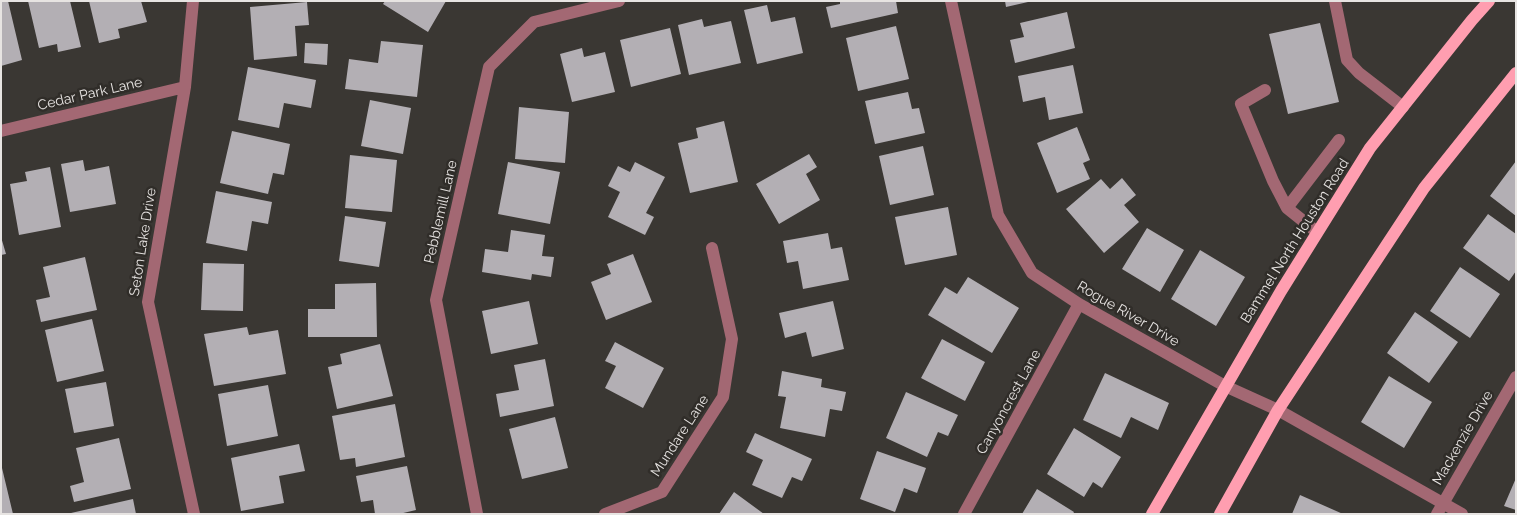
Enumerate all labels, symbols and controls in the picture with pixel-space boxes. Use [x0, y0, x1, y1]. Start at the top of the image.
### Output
street label: Cedar Park Lane [36, 74, 144, 114]
street label: Bammel North Houston Road [1237, 156, 1353, 326]
street label: Pebblemill Lane [421, 159, 461, 265]
street label: Seton Lake Drive [126, 187, 160, 297]
street label: Rogue River Drive [1074, 278, 1182, 350]
street label: Canyoncrest Lane [973, 347, 1045, 457]
street label: Mackenzie Drive [1429, 388, 1497, 488]
street label: Mundare Lane [647, 392, 713, 480]

